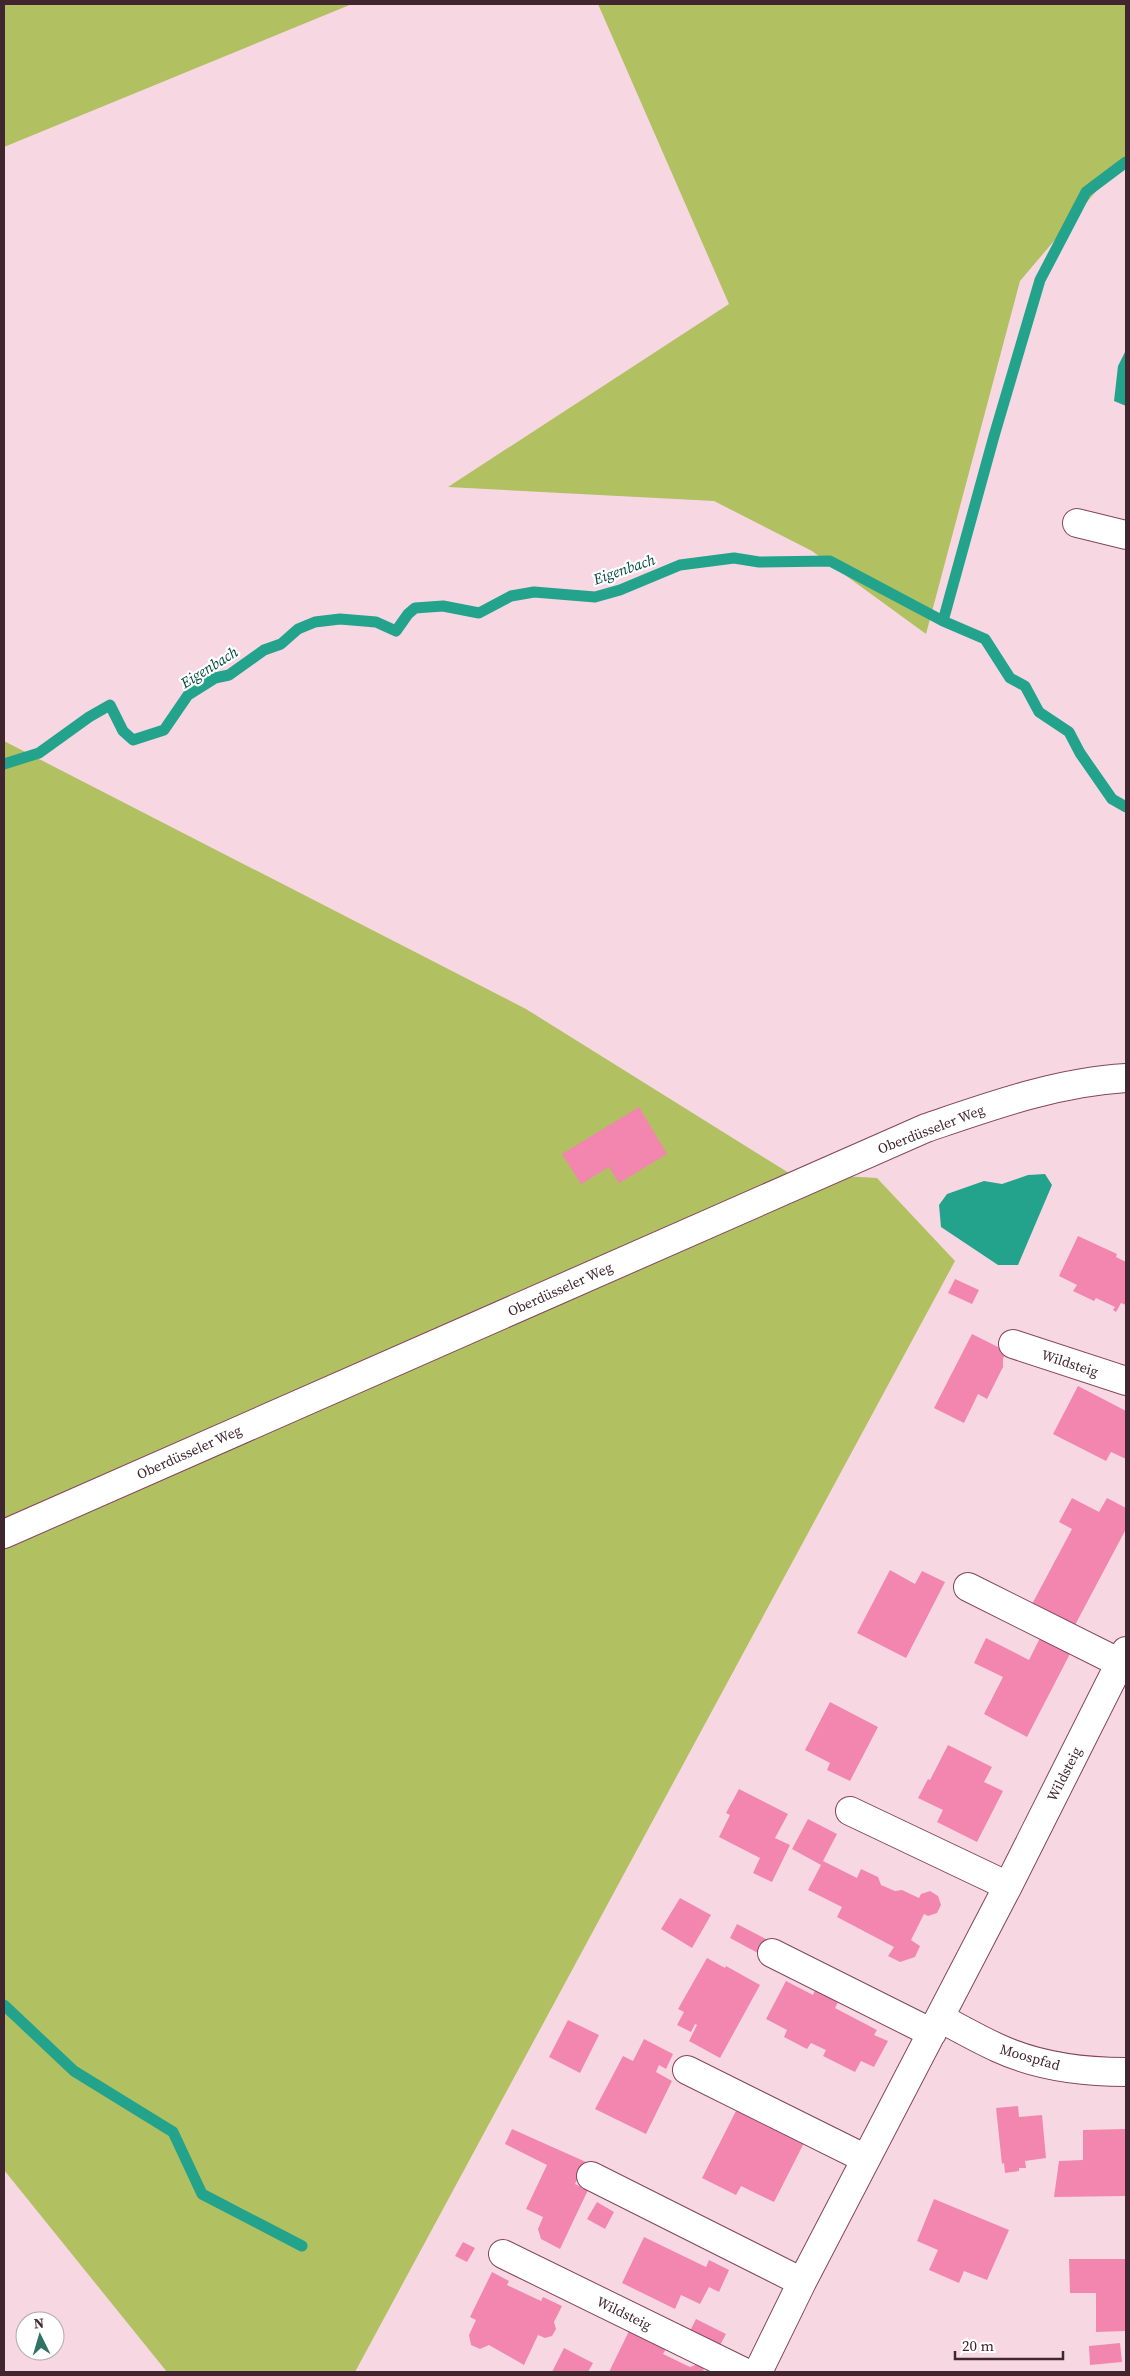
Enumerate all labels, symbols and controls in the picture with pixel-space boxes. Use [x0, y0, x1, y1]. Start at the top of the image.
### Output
water label: Eigenbach [589, 549, 658, 590]
water label: Eigenbach [175, 641, 242, 693]
street label: Oberdüsseler Weg [875, 1099, 987, 1159]
street label: Oberdüsseler Weg [504, 1257, 616, 1321]
street label: Wildsteig [1039, 1344, 1101, 1382]
street label: Oberdüsseler Weg [133, 1420, 245, 1484]
street label: Wildsteig [1042, 1743, 1086, 1805]
street label: Moospfad [998, 2039, 1063, 2075]
street label: Wildsteig [593, 2291, 655, 2335]
north arrow [15, 2311, 65, 2361]
text: N [33, 2313, 45, 2333]
scale bar [955, 2328, 1062, 2360]
text: 20 m [962, 2335, 994, 2356]

